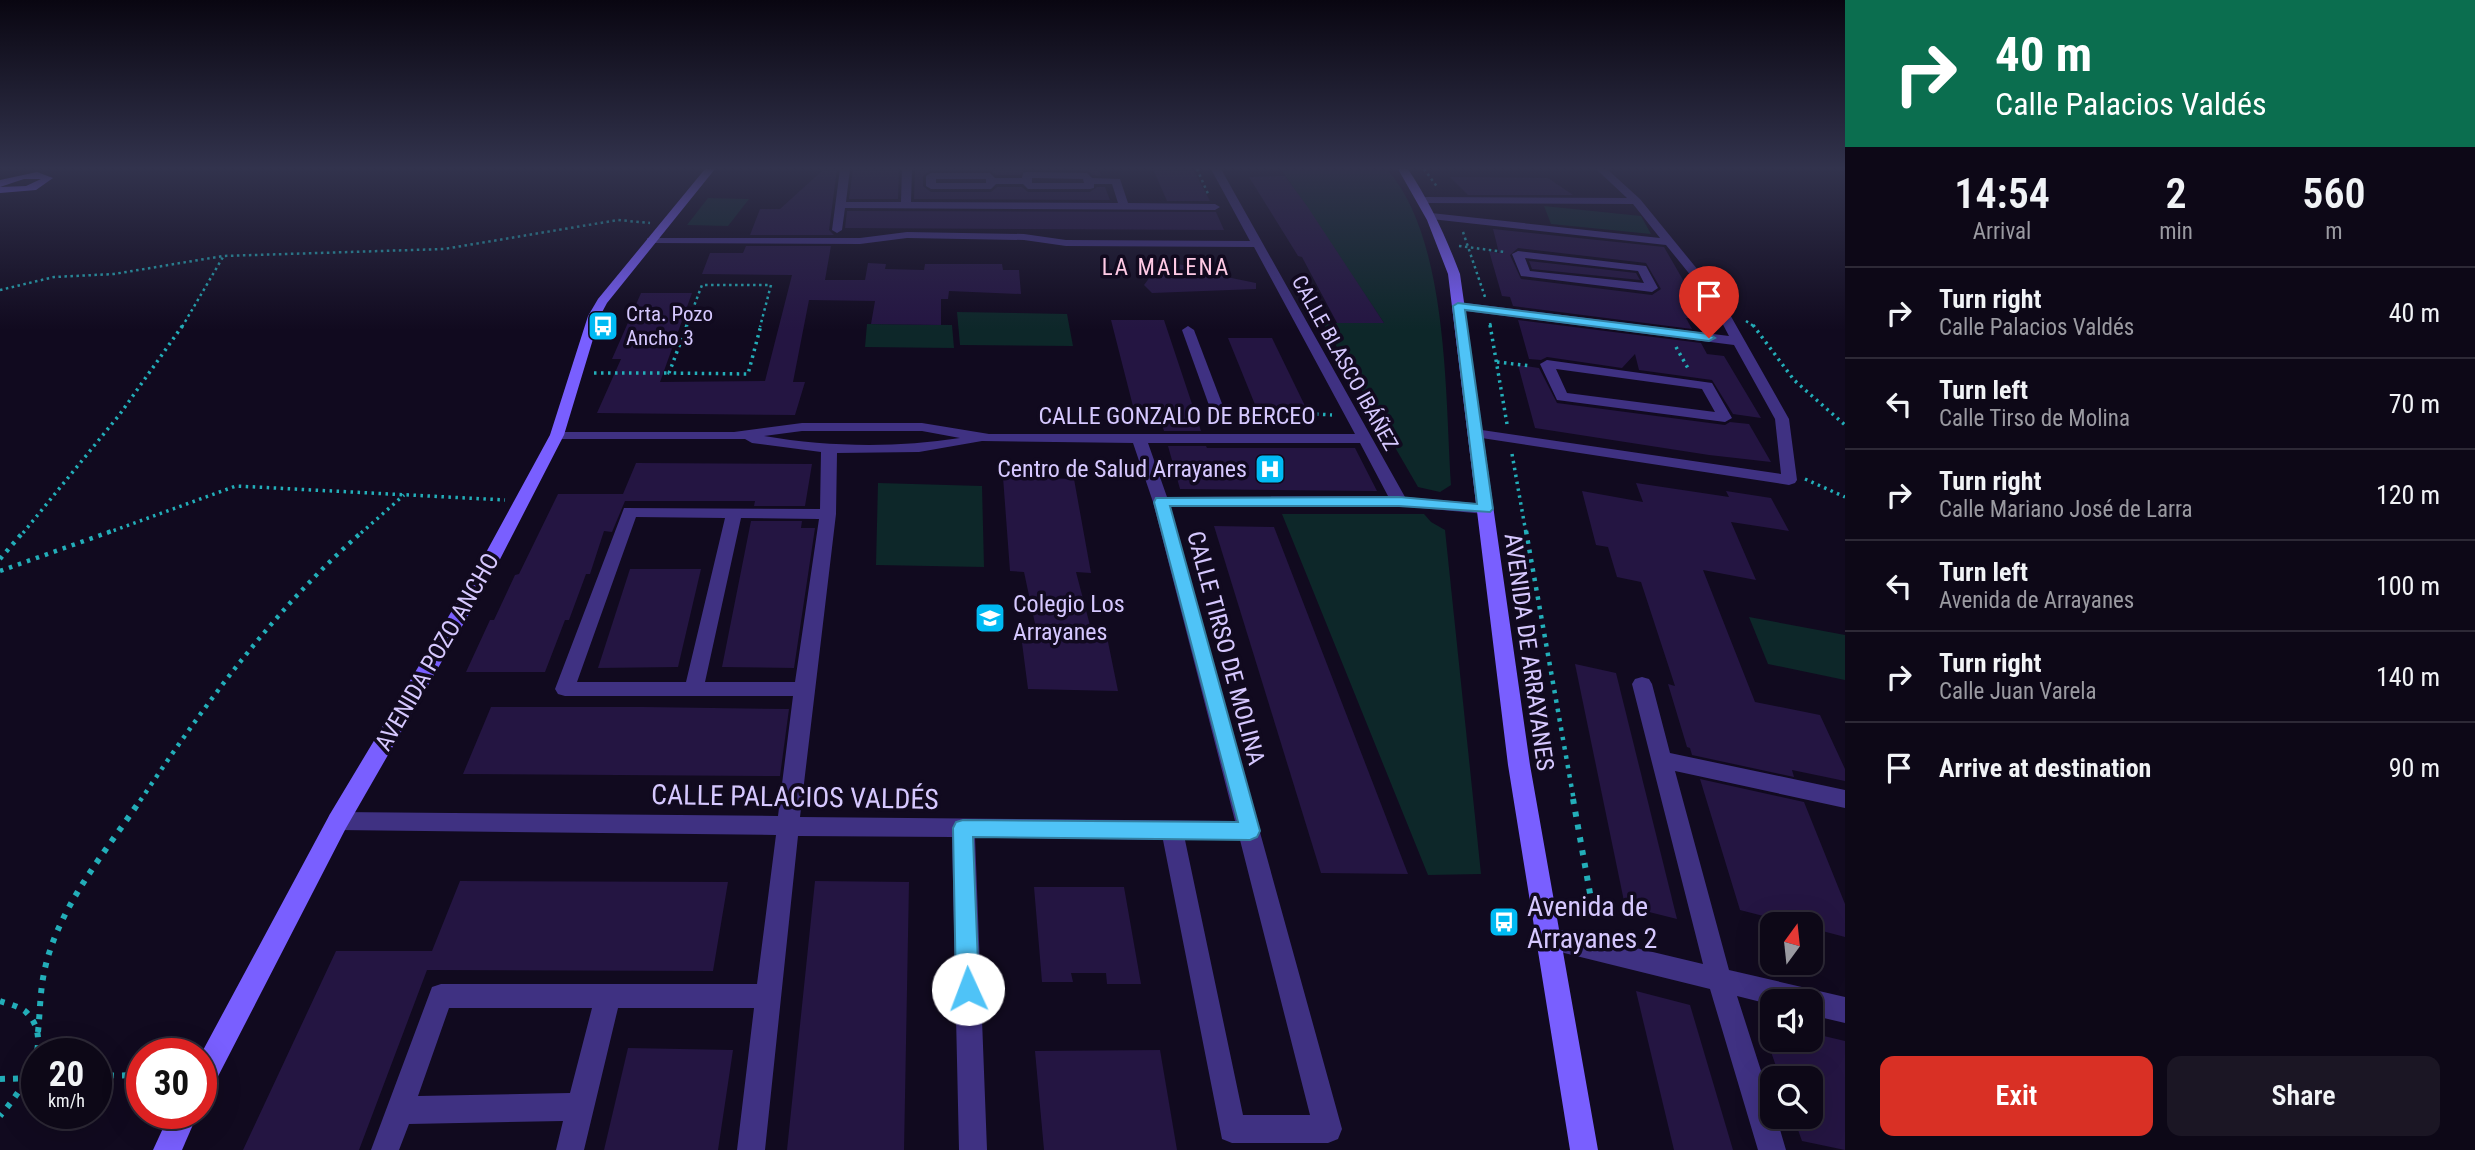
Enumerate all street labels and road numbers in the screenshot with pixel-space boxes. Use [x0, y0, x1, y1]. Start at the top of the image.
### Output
street label: CALLE BLASCO IBÁÑEZ [1287, 271, 1403, 455]
street label: CALLE GONZALO DE BERCEO [1038, 402, 1316, 430]
street label: CALLE TIRSO DE MOLINA [1181, 528, 1271, 768]
street label: AVENIDA DE ARRAYANES [1498, 531, 1560, 773]
street label: AVENIDA POZO ANCHO [369, 548, 505, 756]
street label: CALLE PALACIOS VALDÉS [651, 778, 939, 816]

